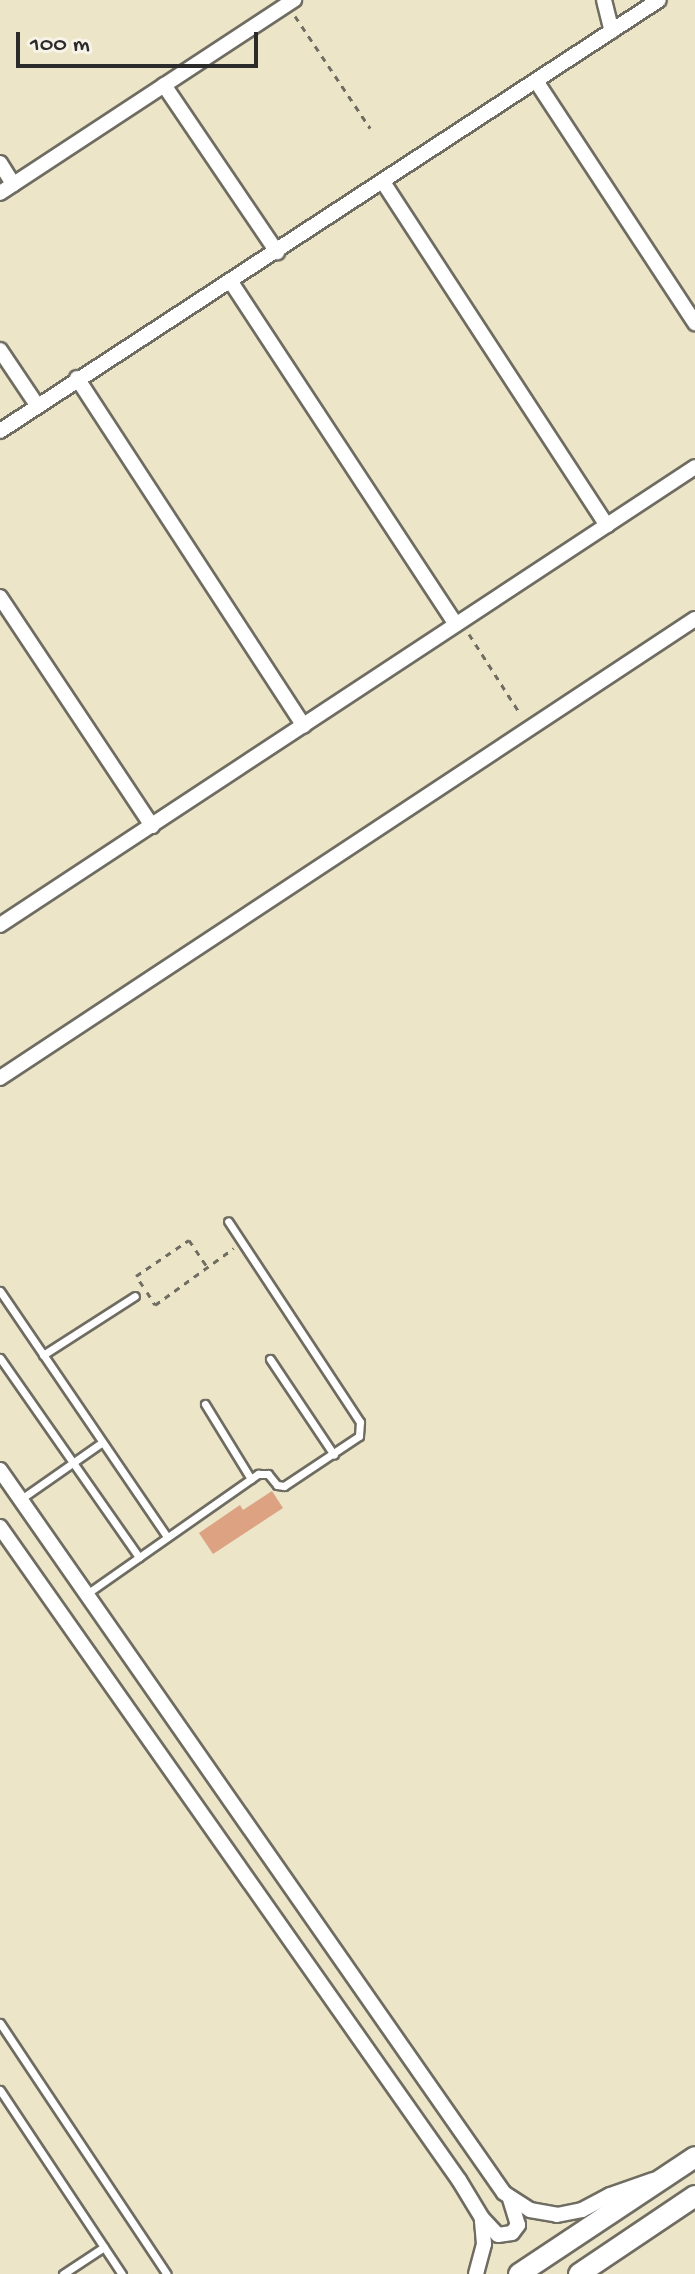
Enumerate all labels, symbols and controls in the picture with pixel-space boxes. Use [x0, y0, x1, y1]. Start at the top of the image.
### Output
scale bar [20, 16, 262, 66]
text: 100 m [30, 31, 90, 60]

